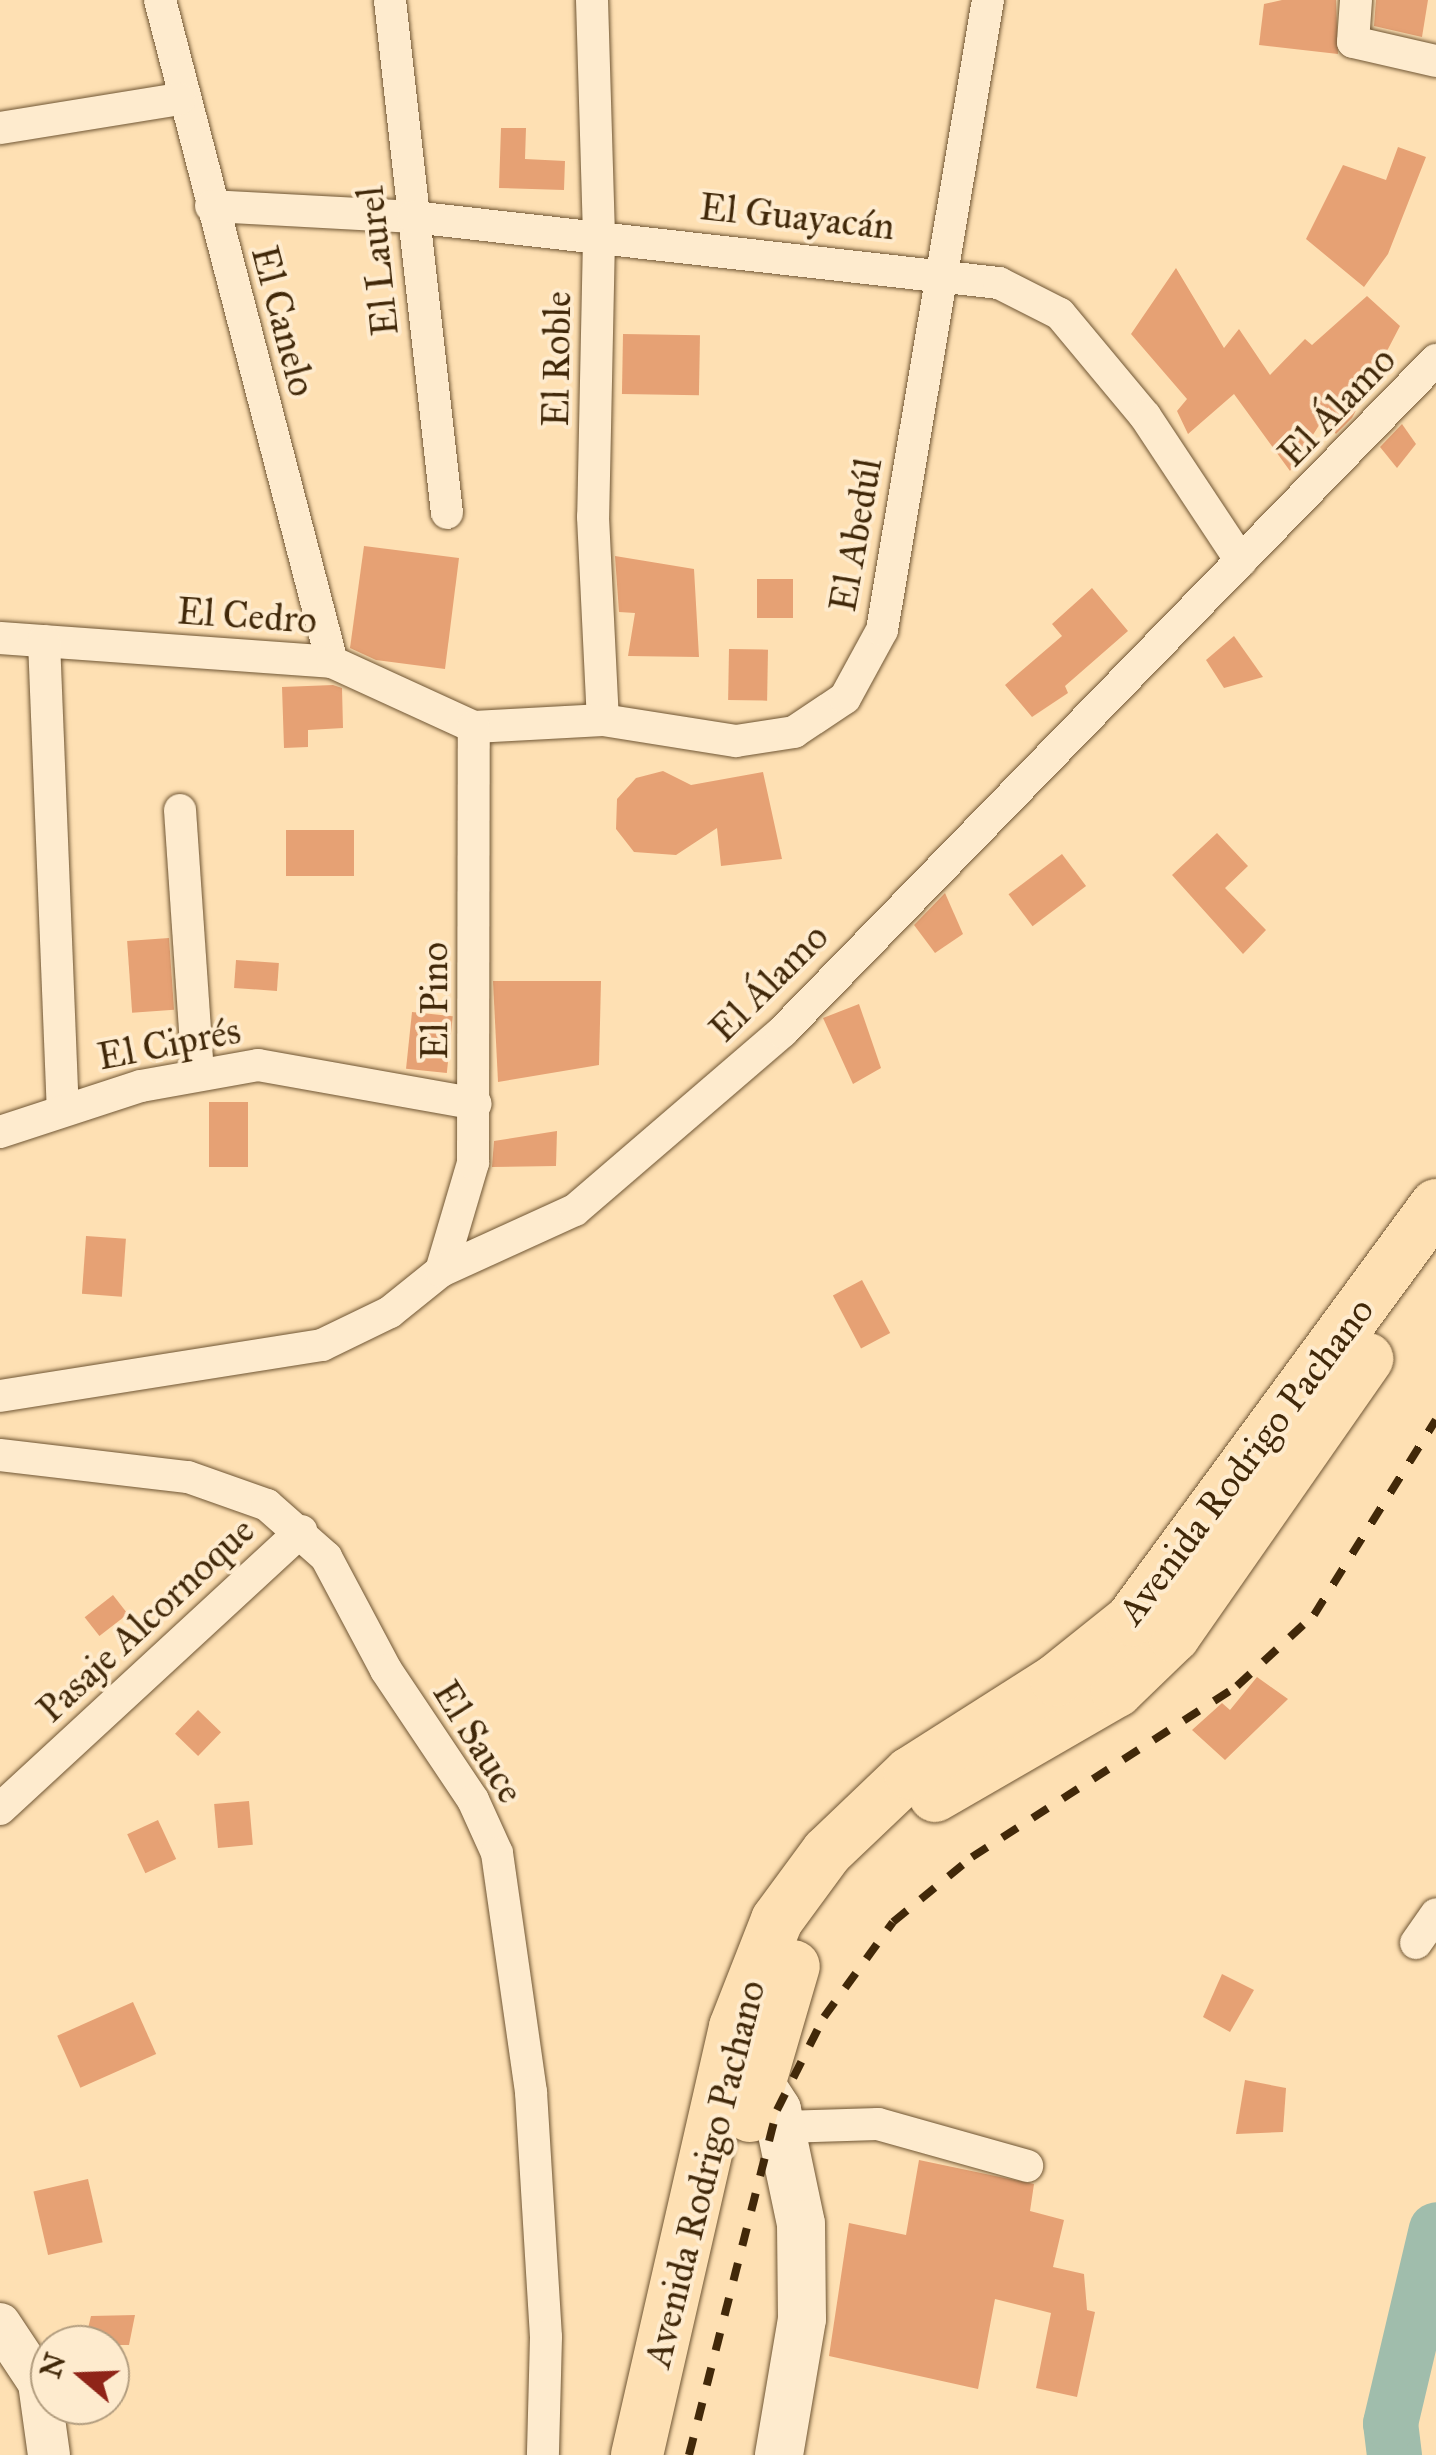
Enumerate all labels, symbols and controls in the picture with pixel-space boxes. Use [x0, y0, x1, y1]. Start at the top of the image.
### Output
street label: El Laurel [347, 184, 409, 338]
street label: El Guayacán [697, 184, 897, 250]
street label: El Canelo [241, 241, 325, 401]
street label: El Roble [533, 291, 581, 427]
street label: El Álamo [1269, 338, 1405, 476]
street label: El Abedúl [820, 455, 892, 615]
street label: El Cedro [176, 588, 318, 644]
street label: El Álamo [700, 914, 838, 1052]
street label: El Pino [412, 942, 458, 1060]
street label: El Ciprés [94, 1008, 244, 1080]
street label: Avenida Rodrigo Pachano [1108, 1289, 1384, 1633]
street label: Pasaje Alcornoque [28, 1508, 264, 1732]
street label: El Sauce [423, 1672, 533, 1812]
street label: Avenida Rodrigo Pachano [635, 1976, 775, 2372]
north arrow [30, 2325, 130, 2425]
text: N [33, 2349, 73, 2383]

